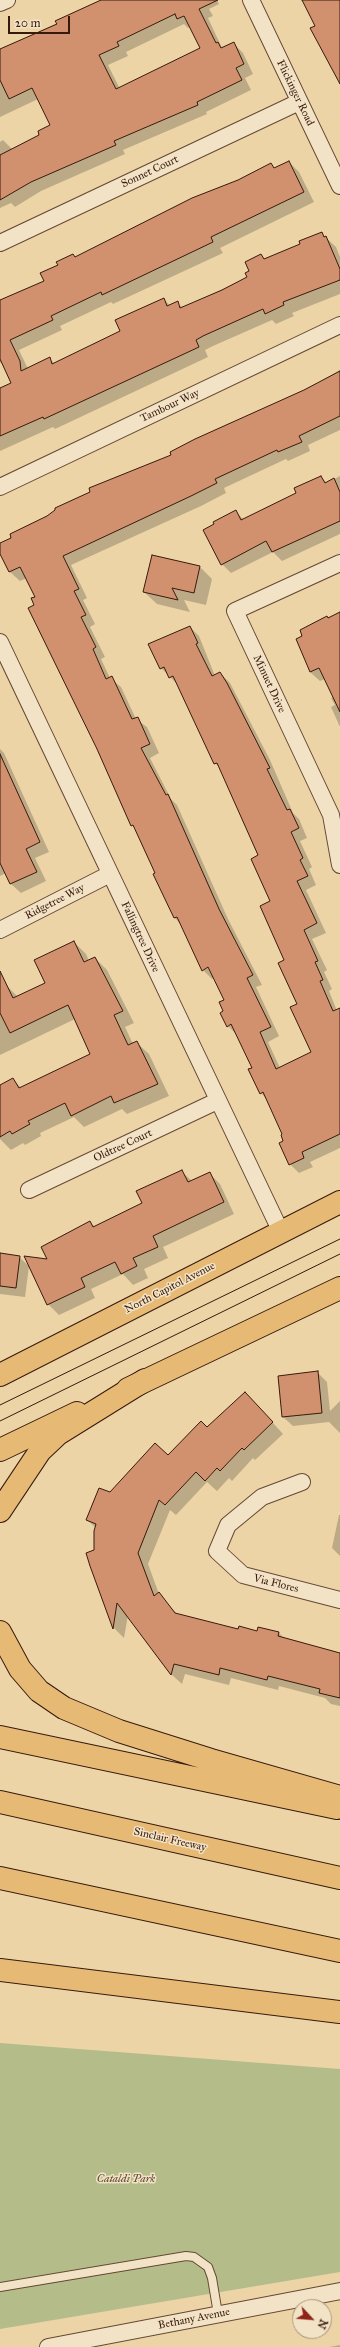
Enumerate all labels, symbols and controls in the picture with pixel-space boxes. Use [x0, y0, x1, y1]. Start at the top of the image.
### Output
scale bar [10, 8, 72, 34]
text: 20 m [15, 16, 41, 30]
street label: Flickinger Road [273, 58, 317, 128]
street label: Sonnet Court [119, 153, 181, 191]
street label: Tambour Way [138, 387, 202, 425]
street label: Minuet Drive [250, 653, 288, 715]
street label: Ridgetree Way [23, 881, 87, 923]
street label: Fallingtree Drive [118, 900, 162, 974]
street label: Oldtree Court [92, 1127, 154, 1165]
street label: North Capitol Avenue [123, 1259, 217, 1317]
street label: Via Flores [252, 1572, 300, 1596]
street label: Sinclair Freeway [132, 1825, 208, 1855]
park label: Cataldi Park [97, 2172, 155, 2186]
north arrow [292, 2299, 332, 2339]
street label: Bethany Avenue [157, 2306, 231, 2332]
text: N [314, 2317, 330, 2331]

